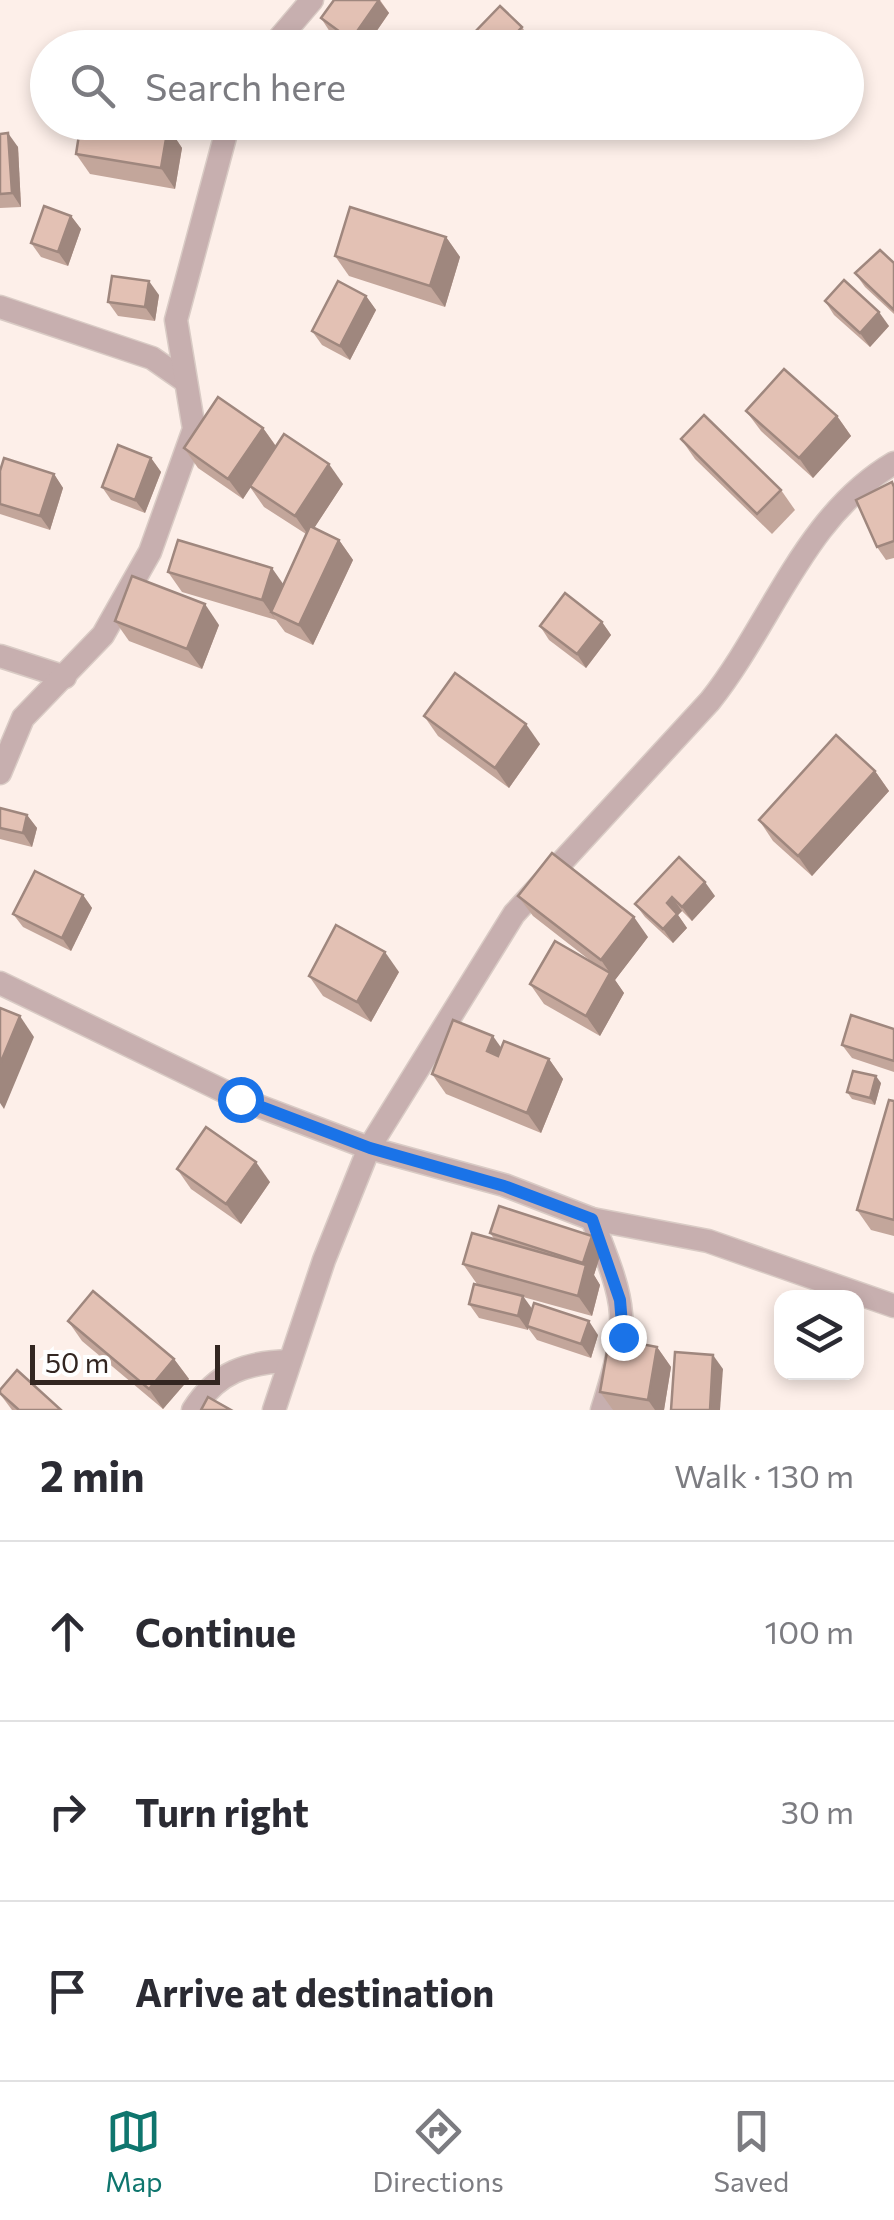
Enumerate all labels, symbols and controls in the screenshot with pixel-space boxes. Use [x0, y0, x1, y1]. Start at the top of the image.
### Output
search box [30, 30, 864, 140]
icon: search [65, 58, 120, 113]
text: Search here [145, 62, 346, 109]
route start [218, 1077, 264, 1123]
map controls [774, 1290, 864, 1380]
button: layers [774, 1290, 864, 1380]
route end [601, 1315, 647, 1361]
scale bar [30, 1340, 220, 1384]
text: 50 m [45, 1345, 109, 1379]
text: 2 min [40, 1449, 145, 1501]
text: Walk · 130 m [674, 1455, 854, 1495]
icon: ahead [40, 1604, 95, 1659]
text: Continue [135, 1608, 296, 1655]
text: 100 m [765, 1611, 854, 1651]
icon: right [40, 1784, 95, 1839]
text: Turn right [135, 1788, 309, 1835]
text: 30 m [781, 1791, 854, 1831]
icon: arrive [40, 1964, 95, 2019]
text: Arrive at destination [135, 1968, 494, 2015]
tab: Map [105, 2104, 163, 2198]
tab: Directions [372, 2104, 504, 2198]
tab: Saved [714, 2104, 789, 2198]

